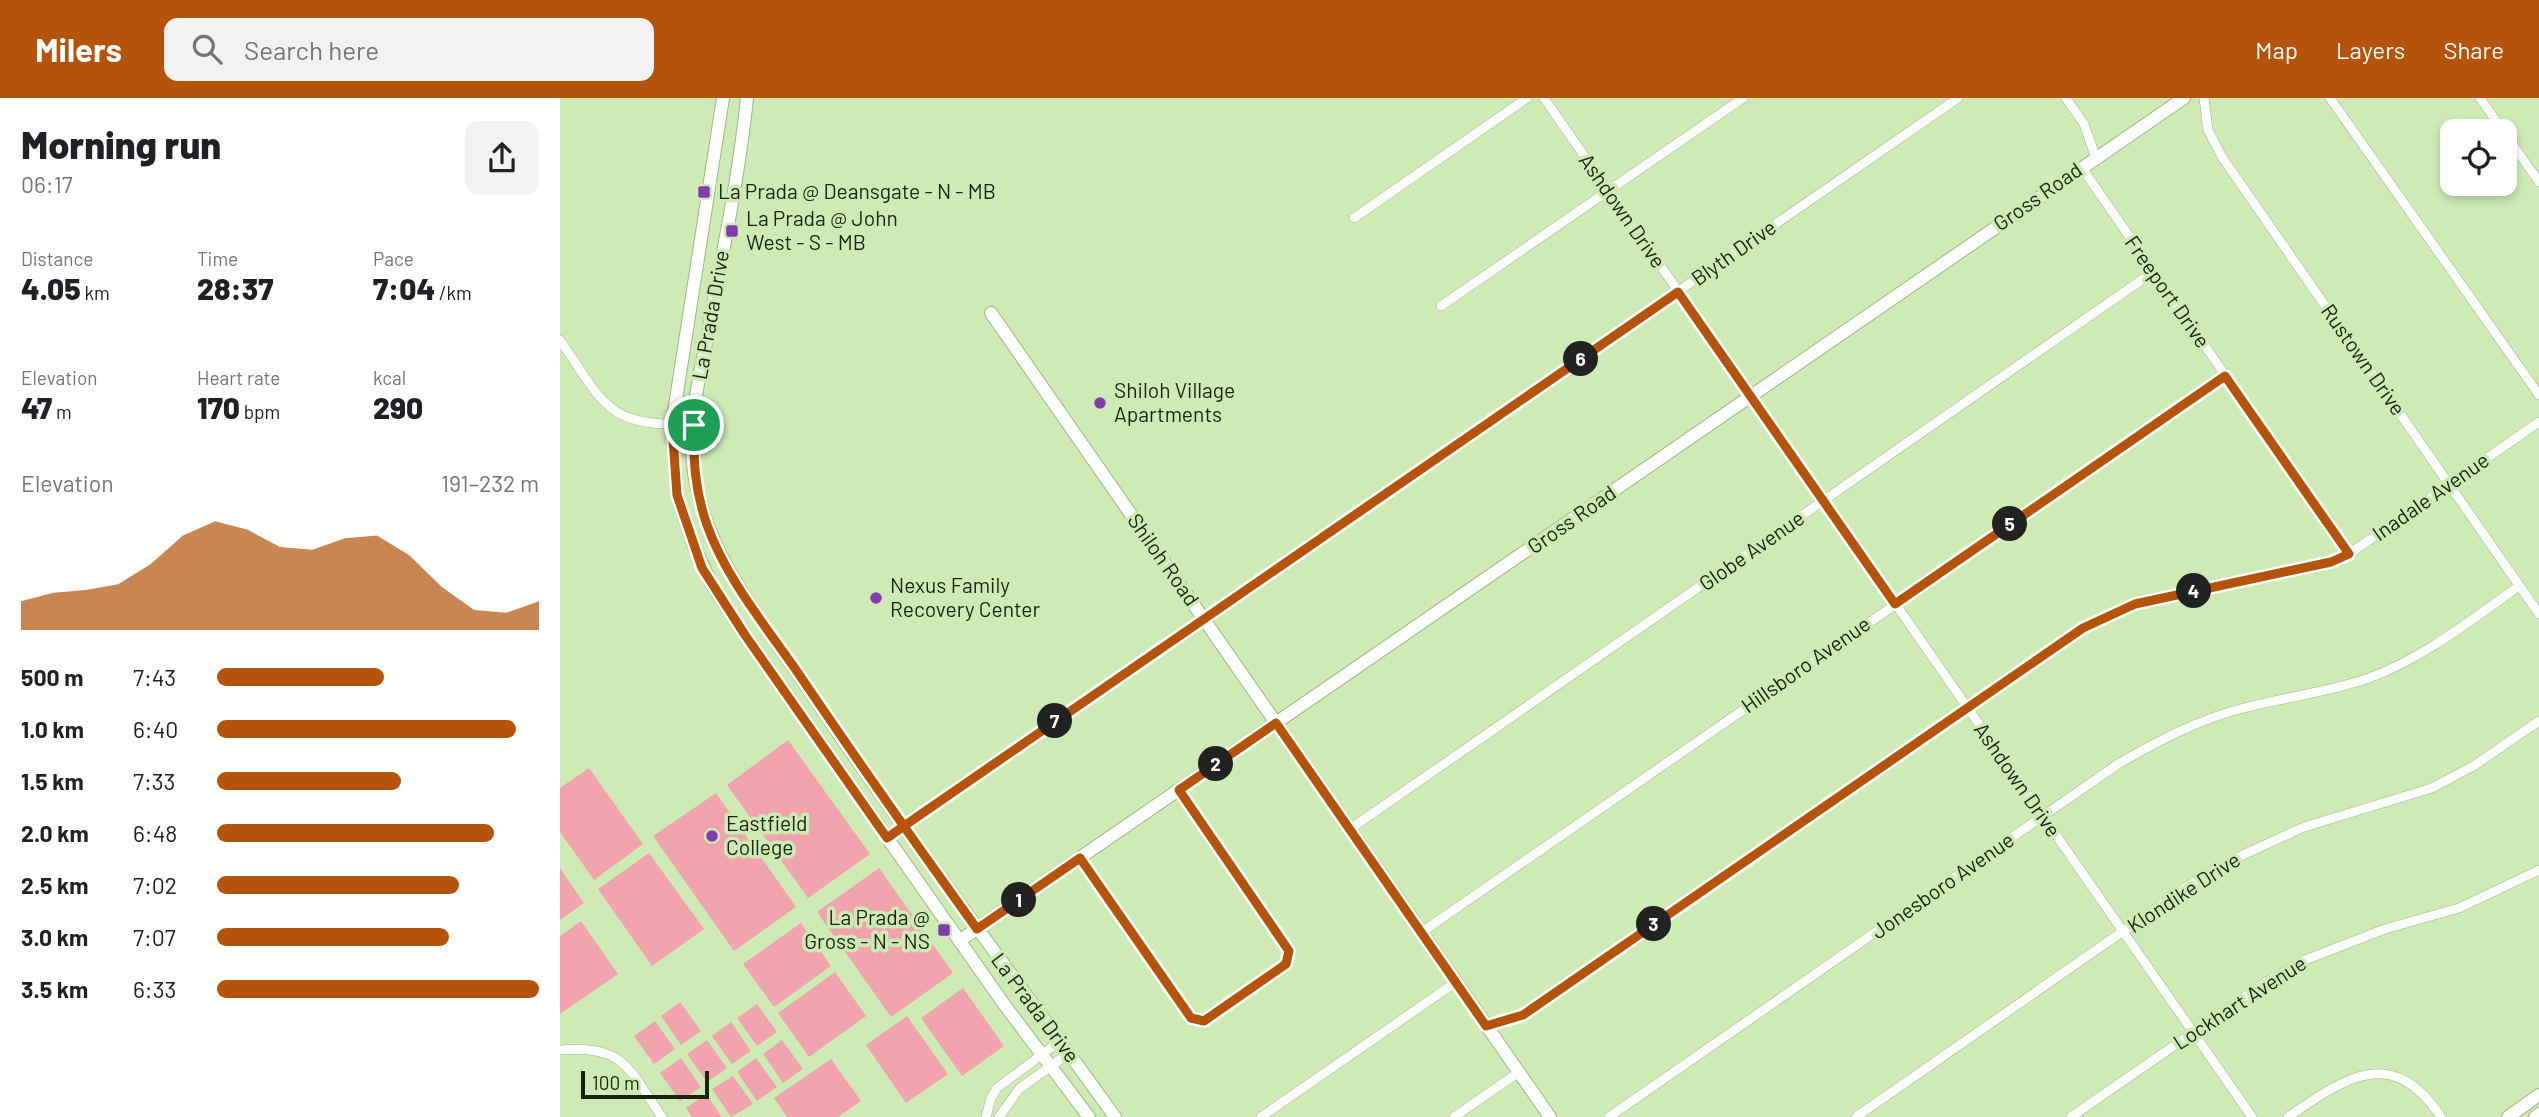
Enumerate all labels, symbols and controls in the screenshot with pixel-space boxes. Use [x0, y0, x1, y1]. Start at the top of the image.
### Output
search box [164, 18, 654, 81]
text: Milers [35, 29, 122, 69]
icon: search [188, 30, 226, 68]
text: Search here [244, 34, 379, 65]
text: Map [2255, 35, 2298, 64]
text: Layers [2336, 35, 2405, 64]
text: Share [2443, 35, 2504, 64]
map controls [2440, 119, 2517, 196]
button: locate [2440, 119, 2517, 196]
text: Morning run [21, 121, 221, 167]
button: share [465, 121, 539, 195]
street label: Ashdown Drive [1575, 148, 1672, 272]
street label: Gross Road [1988, 156, 2086, 235]
text: 06:17 [21, 170, 73, 198]
place label: La Prada @ Deansgate - N - MB [718, 178, 996, 203]
marker: La Prada @ Deansgate - N - MB [696, 184, 712, 200]
place label: La Prada @ John West - S - MB [746, 205, 898, 254]
street label: Blyth Drive [1686, 214, 1780, 290]
marker: La Prada @ John West - S - MB [724, 223, 740, 239]
street label: Freeport Drive [2120, 230, 2216, 352]
text: Distance [21, 247, 93, 270]
text: Time [197, 247, 238, 270]
text: Pace [373, 247, 414, 270]
street label: La Prada Drive [686, 248, 733, 381]
text: 4.05 [21, 270, 81, 306]
text: 28:37 [197, 270, 273, 306]
text: 7:04 [373, 270, 435, 306]
text: km [81, 281, 110, 304]
text: /km [435, 281, 472, 304]
street label: Rustown Drive [2317, 299, 2412, 420]
pin: 6 [1564, 342, 1598, 376]
text: 6 [1575, 347, 1586, 370]
text: Elevation [21, 366, 98, 389]
text: Heart rate [197, 366, 280, 389]
text: kcal [373, 366, 406, 389]
place label: Shiloh Village Apartments [1114, 377, 1235, 426]
text: 47 [21, 389, 52, 425]
text: 170 [197, 389, 240, 425]
text: 290 [373, 389, 423, 425]
pin [664, 395, 724, 455]
marker: Shiloh Village Apartments [1092, 395, 1108, 411]
text: m [52, 400, 72, 423]
text: bpm [240, 400, 280, 423]
icon: arrive [675, 406, 713, 444]
street label: Inadale Avenue [2367, 446, 2493, 545]
text: Elevation [21, 469, 114, 497]
text: 191–232 m [441, 469, 539, 497]
street label: Gross Road [1522, 479, 1620, 558]
street label: Globe Avenue [1694, 504, 1809, 595]
pin: 5 [1992, 506, 2028, 542]
street label: Shiloh Road [1123, 508, 1205, 610]
text: 5 [2004, 512, 2015, 535]
place label: Nexus Family Recovery Center [890, 572, 1041, 621]
pin: 4 [2176, 574, 2212, 608]
text: 4 [2188, 579, 2199, 602]
marker: Nexus Family Recovery Center [868, 590, 884, 606]
street label: Hillsboro Avenue [1736, 610, 1874, 717]
text: 500 m [21, 663, 83, 691]
text: 7:43 [133, 663, 176, 691]
pin: 7 [1037, 704, 1072, 738]
text: 7 [1050, 709, 1059, 732]
text: 1.0 km [21, 715, 84, 743]
text: 6:40 [133, 715, 178, 743]
street label: Ashdown Drive [1970, 717, 2067, 841]
pin: 2 [1198, 746, 1234, 782]
text: 2 [1210, 752, 1221, 775]
text: 1.5 km [21, 767, 84, 795]
text: 7:33 [133, 767, 175, 795]
place label: Eastfield College [726, 810, 808, 859]
text: 2.0 km [21, 819, 89, 847]
text: 6:48 [133, 819, 177, 847]
street label: Jonesboro Avenue [1866, 826, 2018, 943]
marker: Eastfield College [704, 828, 720, 844]
street label: Klondike Drive [2122, 846, 2244, 937]
text: 2.5 km [21, 871, 89, 899]
text: 7:02 [133, 871, 177, 899]
pin: 1 [1002, 882, 1036, 918]
text: 1 [1015, 888, 1022, 911]
place label: La Prada @ Gross - N - NS [804, 904, 930, 953]
pin: 3 [1636, 906, 1672, 942]
text: 3 [1648, 912, 1659, 935]
marker: La Prada @ Gross - N - NS [936, 922, 952, 938]
text: 3.0 km [21, 923, 88, 951]
text: 7:07 [133, 923, 176, 951]
street label: La Prada Drive [987, 947, 1086, 1067]
street label: Lockhart Avenue [2168, 949, 2310, 1054]
text: 3.5 km [21, 975, 88, 1003]
text: 6:33 [133, 975, 176, 1003]
scale bar [581, 1068, 709, 1100]
text: 100 m [592, 1071, 640, 1094]

